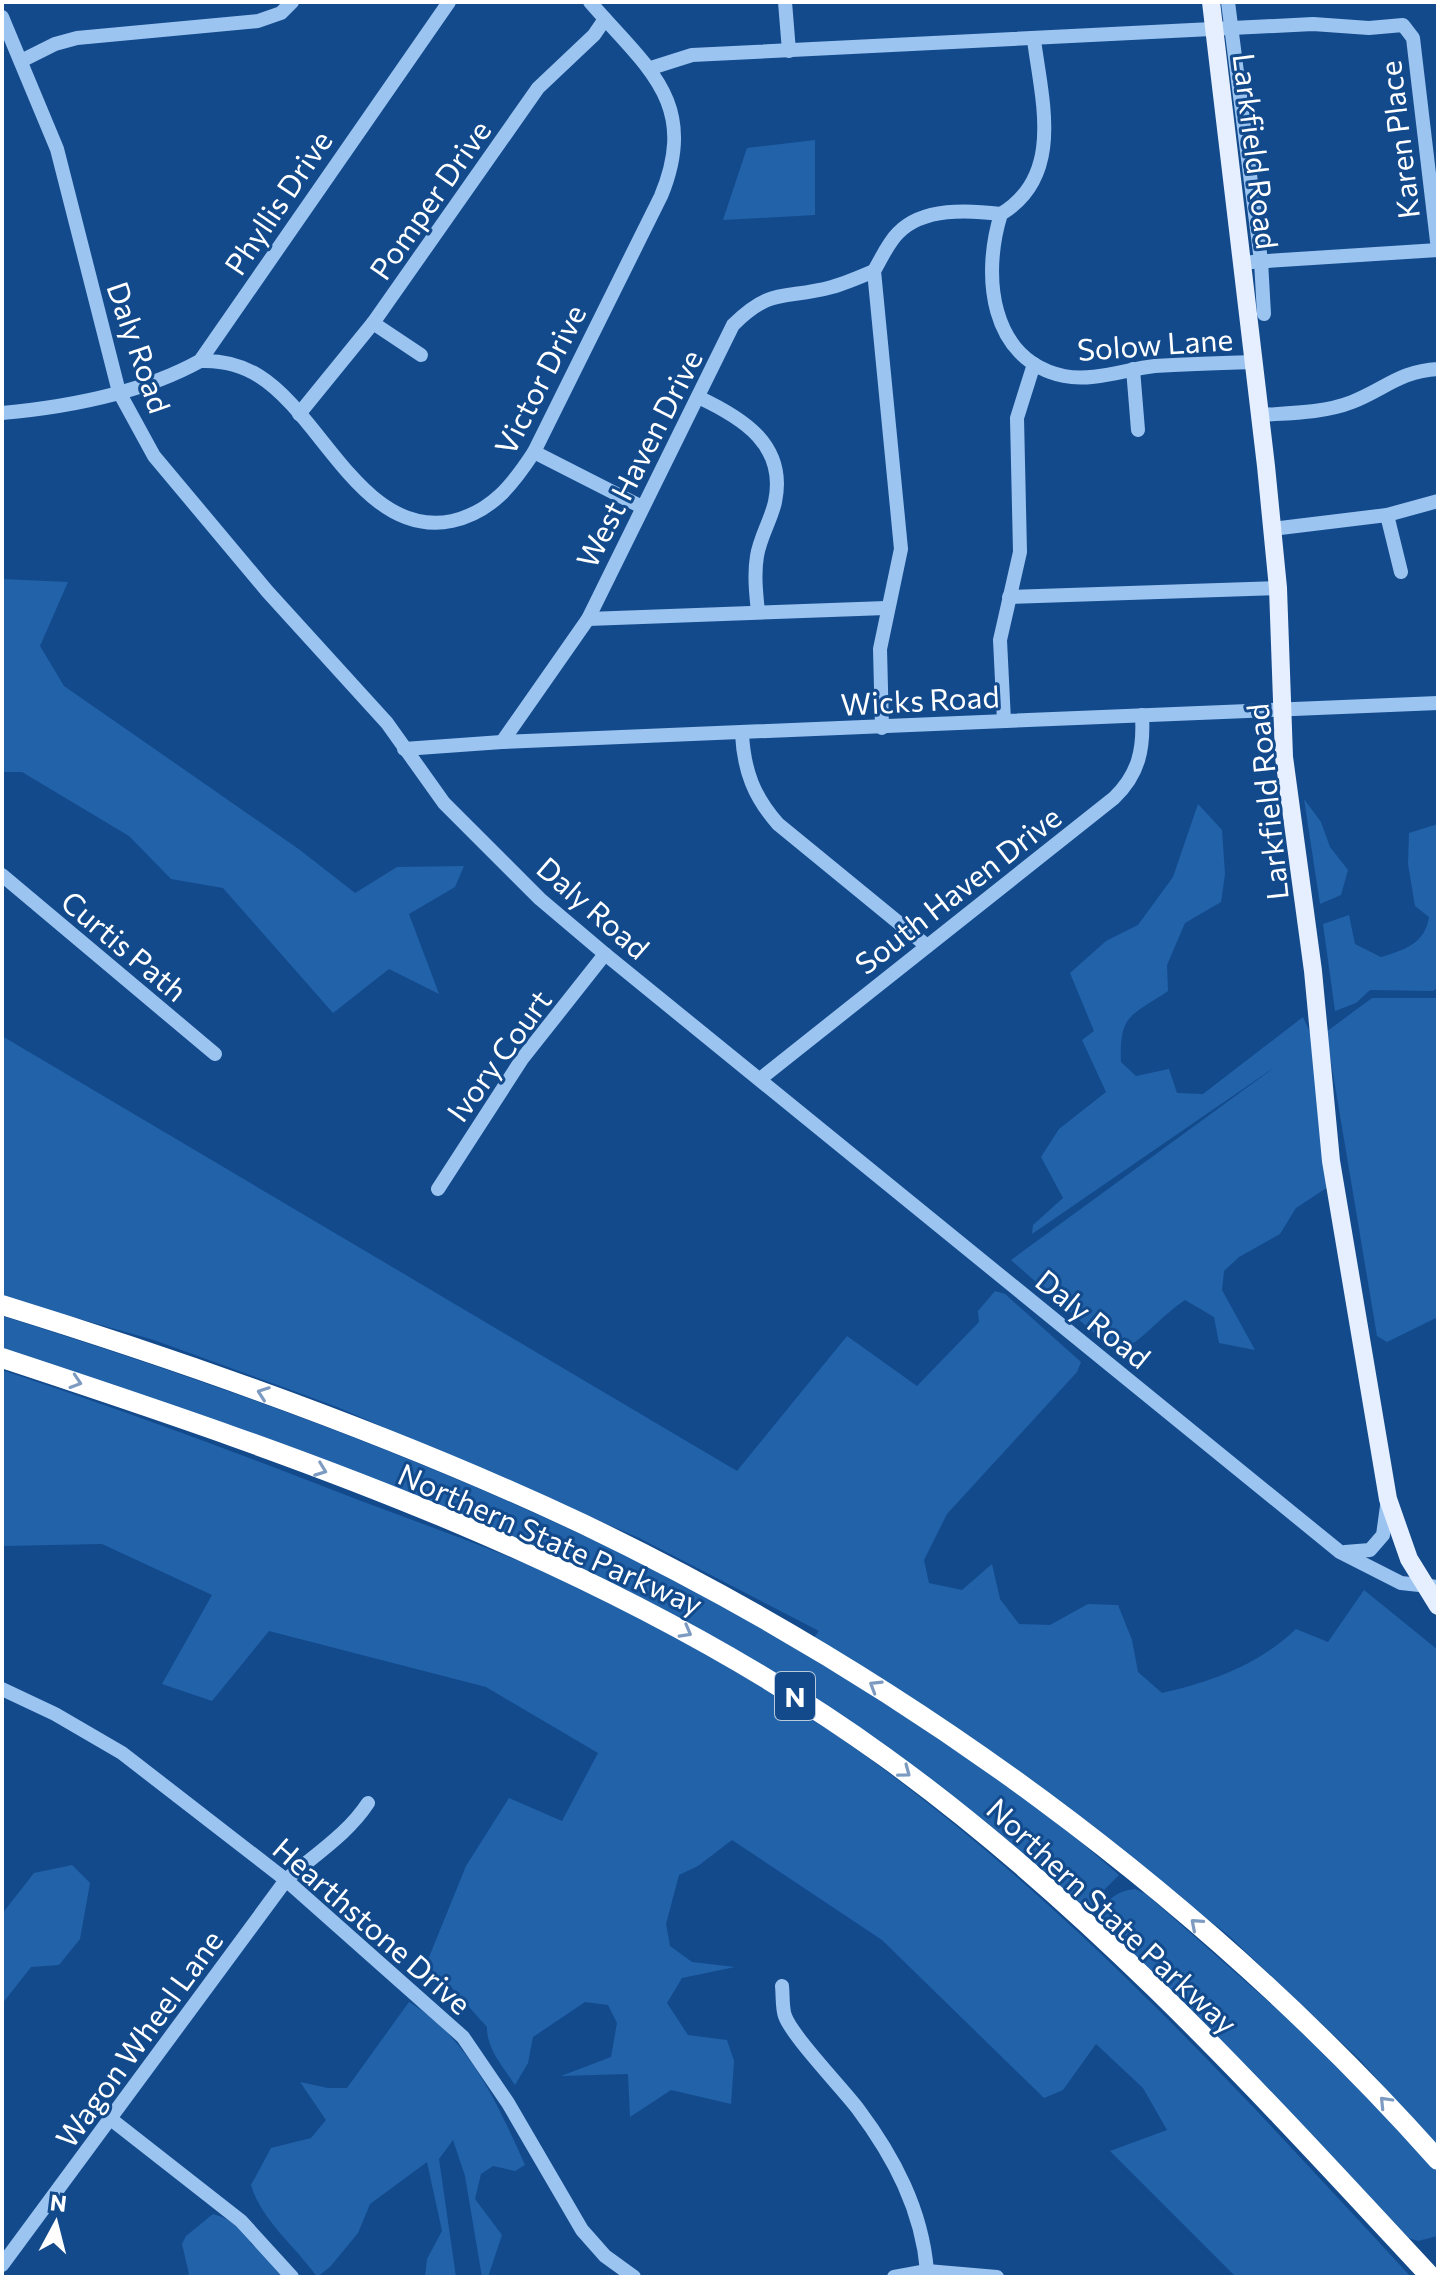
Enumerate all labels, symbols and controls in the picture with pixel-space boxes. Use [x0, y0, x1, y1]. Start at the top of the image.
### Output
street label: Larkfield Road [1227, 51, 1287, 251]
street label: Karen Place [1370, 59, 1426, 221]
street label: Pomper Drive [360, 112, 498, 286]
street label: Phyllis Drive [215, 123, 339, 281]
street label: Daly Road [100, 276, 180, 418]
street label: Victor Drive [485, 298, 593, 460]
street label: Solow Lane [1076, 319, 1234, 367]
street label: West Haven Drive [567, 343, 709, 573]
street label: Wicks Road [840, 676, 1000, 722]
street label: Larkfield Road [1237, 702, 1295, 902]
street label: South Haven Drive [847, 797, 1067, 981]
street label: Daly Road [530, 848, 658, 966]
street label: Curtis Path [55, 882, 195, 1008]
street label: Ivory Court [438, 982, 558, 1128]
street label: Daly Road [1029, 1261, 1159, 1375]
one-way arrow [68, 1373, 82, 1389]
one-way arrow [257, 1386, 271, 1403]
street label: Northern State Parkway [393, 1454, 709, 1622]
one-way arrow [313, 1460, 327, 1477]
one-way arrow [678, 1622, 693, 1637]
road number: N [775, 1672, 815, 1720]
one-way arrow [869, 1680, 884, 1696]
one-way arrow [896, 1762, 911, 1776]
street label: Northern State Parkway [980, 1789, 1246, 2041]
street label: Hearthstone Drive [266, 1829, 480, 2021]
one-way arrow [1190, 1919, 1205, 1934]
street label: Wagon Wheel Lane [47, 1922, 229, 2154]
one-way arrow [1380, 2097, 1394, 2112]
north arrow [16, 2183, 96, 2263]
text: N [49, 2188, 68, 2217]

